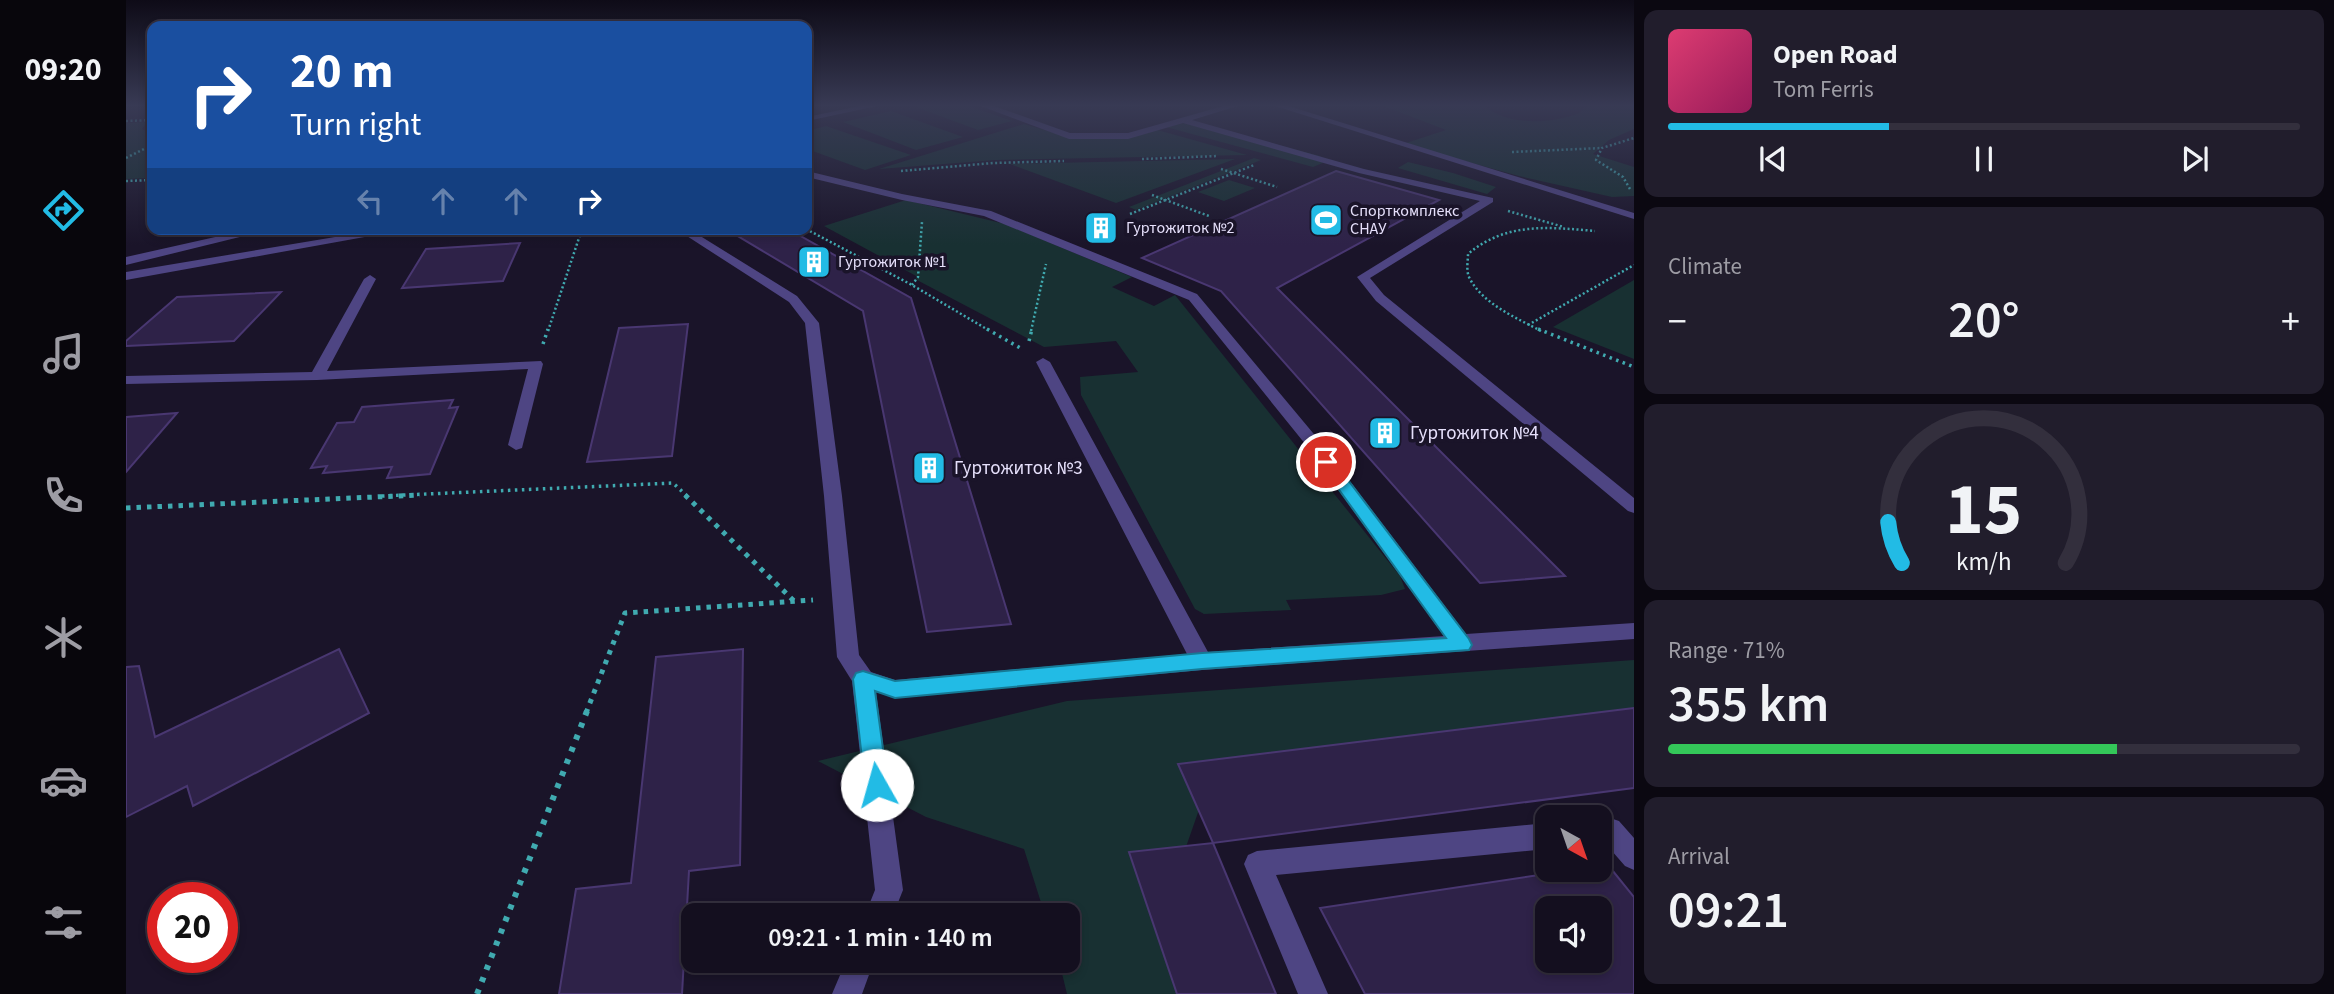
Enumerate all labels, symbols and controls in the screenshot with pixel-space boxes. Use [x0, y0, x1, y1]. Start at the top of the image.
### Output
text: Open Road [1773, 36, 1898, 73]
text: 20 m [290, 37, 394, 107]
text: 09:20 [24, 47, 102, 93]
icon: right [175, 49, 266, 140]
text: Tom Ferris [1773, 73, 1874, 106]
text: Turn right [290, 102, 421, 148]
icon: previous [1754, 140, 1792, 178]
icon: pause [1965, 140, 2003, 178]
icon: next [2176, 140, 2214, 178]
icon: left [351, 182, 389, 220]
icon: ahead [424, 182, 462, 220]
icon: ahead [497, 182, 535, 220]
icon: right [570, 182, 608, 220]
icon: directions [39, 186, 88, 235]
place label: Спорткомплекс СНАУ [1350, 200, 1459, 240]
sports icon: Спорткомплекс СНАУ [1307, 201, 1345, 239]
building icon: Гуртожиток №2 [1082, 209, 1120, 247]
place label: Гуртожиток №2 [1126, 217, 1234, 239]
building icon: Гуртожиток №1 [795, 243, 833, 281]
text: Climate [1668, 250, 1742, 283]
place label: Гуртожиток №1 [838, 251, 946, 273]
text: 20° [1948, 284, 2020, 358]
text: − [1668, 295, 1687, 349]
text: + [2281, 295, 2300, 349]
icon: music [39, 329, 88, 378]
building icon: Гуртожиток №4 [1366, 414, 1404, 452]
place label: Гуртожиток №4 [1410, 420, 1539, 447]
pin [1296, 432, 1356, 492]
icon: arrive [1307, 443, 1345, 481]
building icon: Гуртожиток №3 [910, 449, 948, 487]
place label: Гуртожиток №3 [954, 455, 1083, 482]
text: 15 [1946, 458, 2022, 562]
icon: phone [39, 471, 88, 520]
text: km/h [1956, 544, 2012, 580]
icon: climate [39, 613, 88, 662]
text: Range · 71% [1668, 634, 1785, 667]
text: 355 km [1668, 668, 1829, 742]
position arrow [840, 748, 914, 822]
icon: car [39, 756, 88, 805]
north arrow [1535, 805, 1612, 882]
map controls [1535, 805, 1612, 973]
text: Arrival [1668, 840, 1730, 873]
text: 09:21 [1668, 874, 1789, 948]
speed limit sign: 20 [147, 882, 238, 973]
button: sound [1535, 896, 1612, 973]
icon: filters [39, 898, 88, 947]
text: 09:21 · 1 min · 140 m [768, 919, 993, 956]

